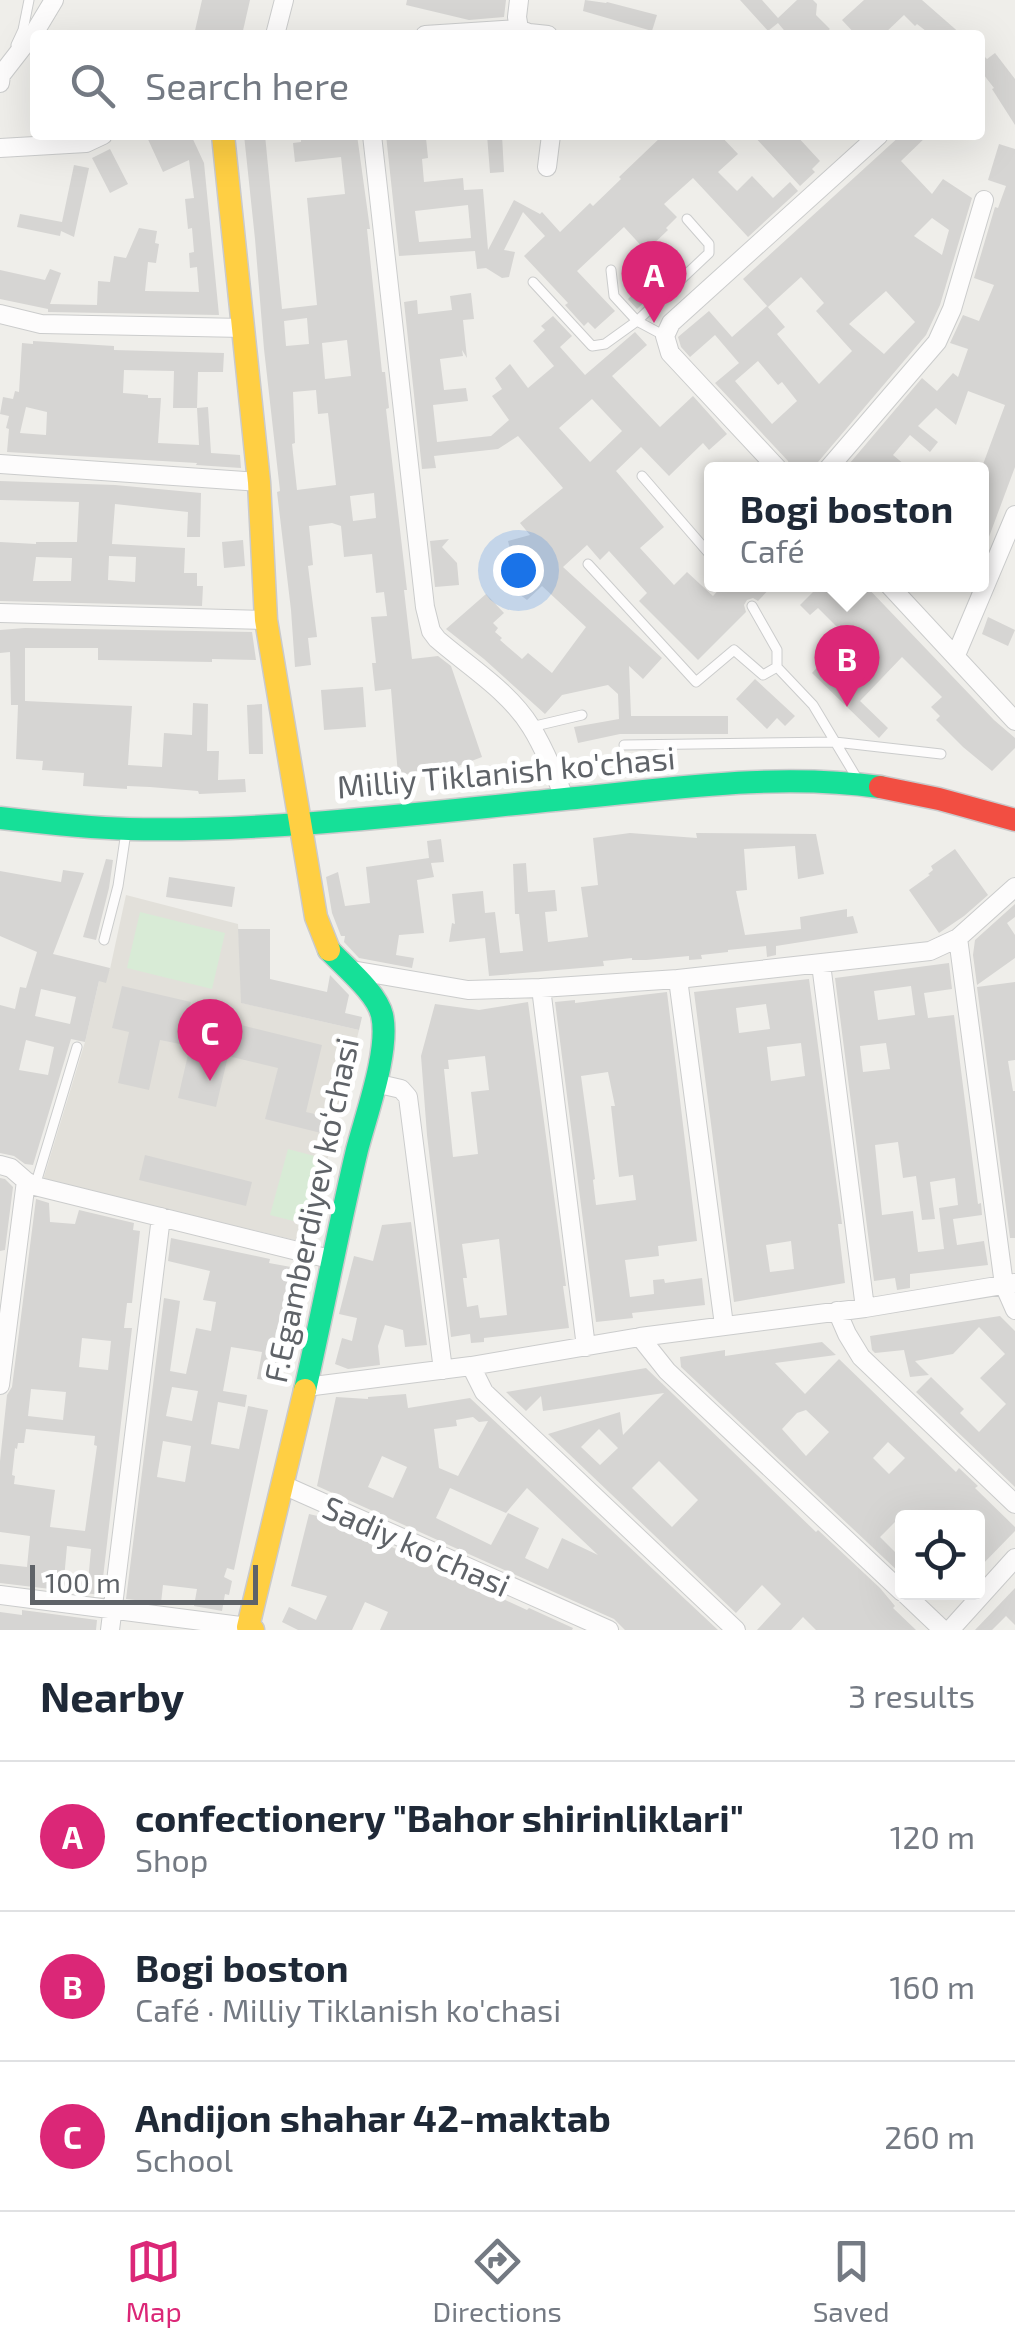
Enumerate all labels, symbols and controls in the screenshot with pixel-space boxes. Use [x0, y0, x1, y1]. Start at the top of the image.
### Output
search box [30, 30, 985, 140]
icon: search [65, 58, 120, 113]
text: Search here [145, 62, 349, 108]
pin: A [622, 240, 686, 323]
popup [704, 462, 989, 592]
text: Bogi boston [740, 485, 953, 531]
text: Café [740, 531, 805, 569]
your location [493, 545, 544, 596]
pin: B [814, 624, 880, 707]
street label: Milliy Tiklanish ko'chasi [335, 737, 677, 805]
pin: C [178, 998, 242, 1081]
street label: F.Egamberdiyev kо‘chasi [255, 1034, 365, 1386]
street label: Sadiy ko'chasi [318, 1487, 516, 1603]
map controls [895, 1510, 985, 1600]
button: locate [895, 1510, 985, 1600]
scale bar [30, 1560, 258, 1604]
text: 100 m [45, 1565, 121, 1599]
text: Nearby [40, 1670, 184, 1720]
text: 3 results [848, 1676, 975, 1714]
text: confectionery "Bahor shirinliklari" [135, 1794, 744, 1840]
text: A [62, 1817, 83, 1855]
text: 120 m [890, 1817, 975, 1855]
text: Shop [135, 1840, 208, 1878]
text: Bogi boston [135, 1944, 349, 1990]
text: B [62, 1967, 83, 2005]
text: 160 m [889, 1967, 975, 2005]
text: Café · Milliy Tiklanish ko'chasi [135, 1990, 561, 2028]
text: Andijon shahar 42-maktab [135, 2094, 611, 2140]
text: C [63, 2117, 82, 2155]
text: 260 m [884, 2117, 975, 2155]
text: School [135, 2140, 233, 2178]
tab: Map [125, 2234, 182, 2328]
tab: Directions [433, 2234, 562, 2328]
tab: Saved [813, 2234, 890, 2328]

